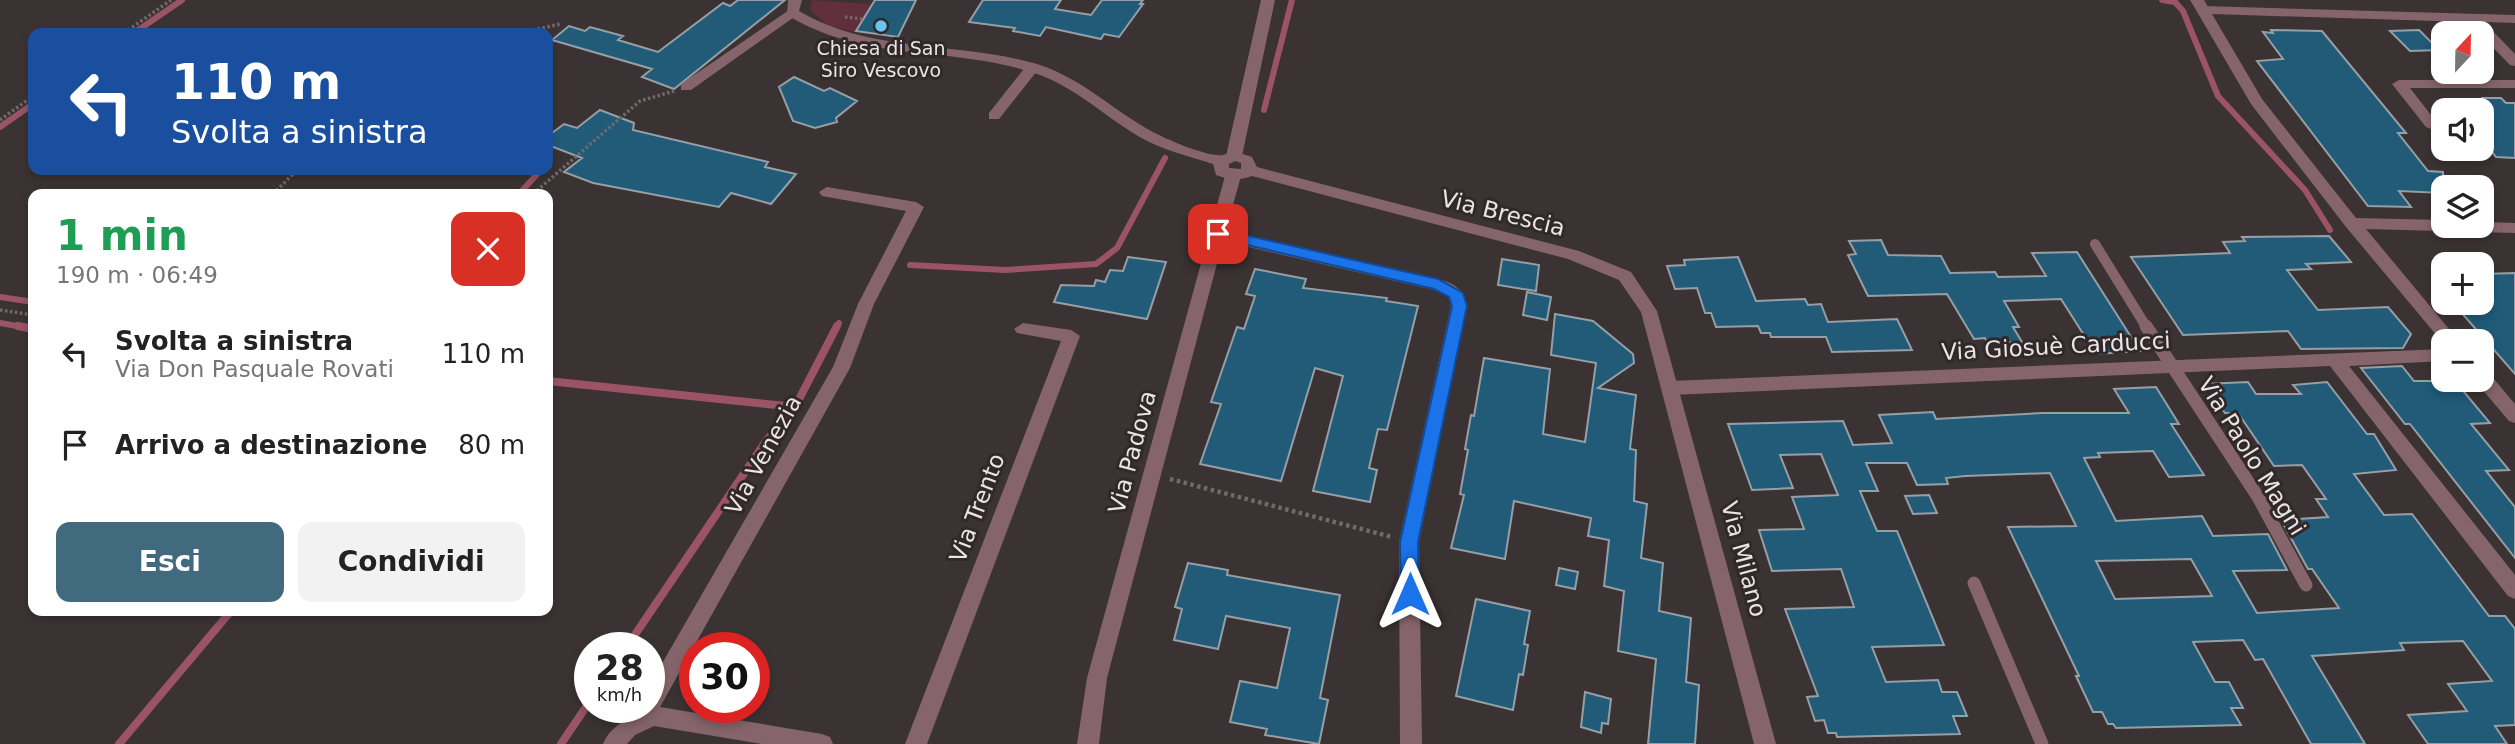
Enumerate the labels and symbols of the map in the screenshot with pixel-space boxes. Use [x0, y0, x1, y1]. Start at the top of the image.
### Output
marker: Chiesa di San Siro Vescovo [873, 18, 889, 34]
north arrow [2431, 21, 2494, 84]
place label: Chiesa di San Siro Vescovo [817, 37, 945, 81]
street label: Via Brescia [1438, 185, 1568, 241]
pin [1188, 204, 1248, 264]
street label: Via Giosuè Carducci [1941, 327, 2171, 365]
street label: Via Paolo Magni [2193, 372, 2311, 540]
street label: Via Padova [1103, 388, 1161, 516]
street label: Via Venezia [720, 391, 806, 519]
street label: Via Trento [944, 450, 1010, 566]
street label: Via Milano [1716, 498, 1772, 620]
position arrow [1373, 557, 1447, 631]
speed limit sign: 30 [679, 632, 770, 723]

